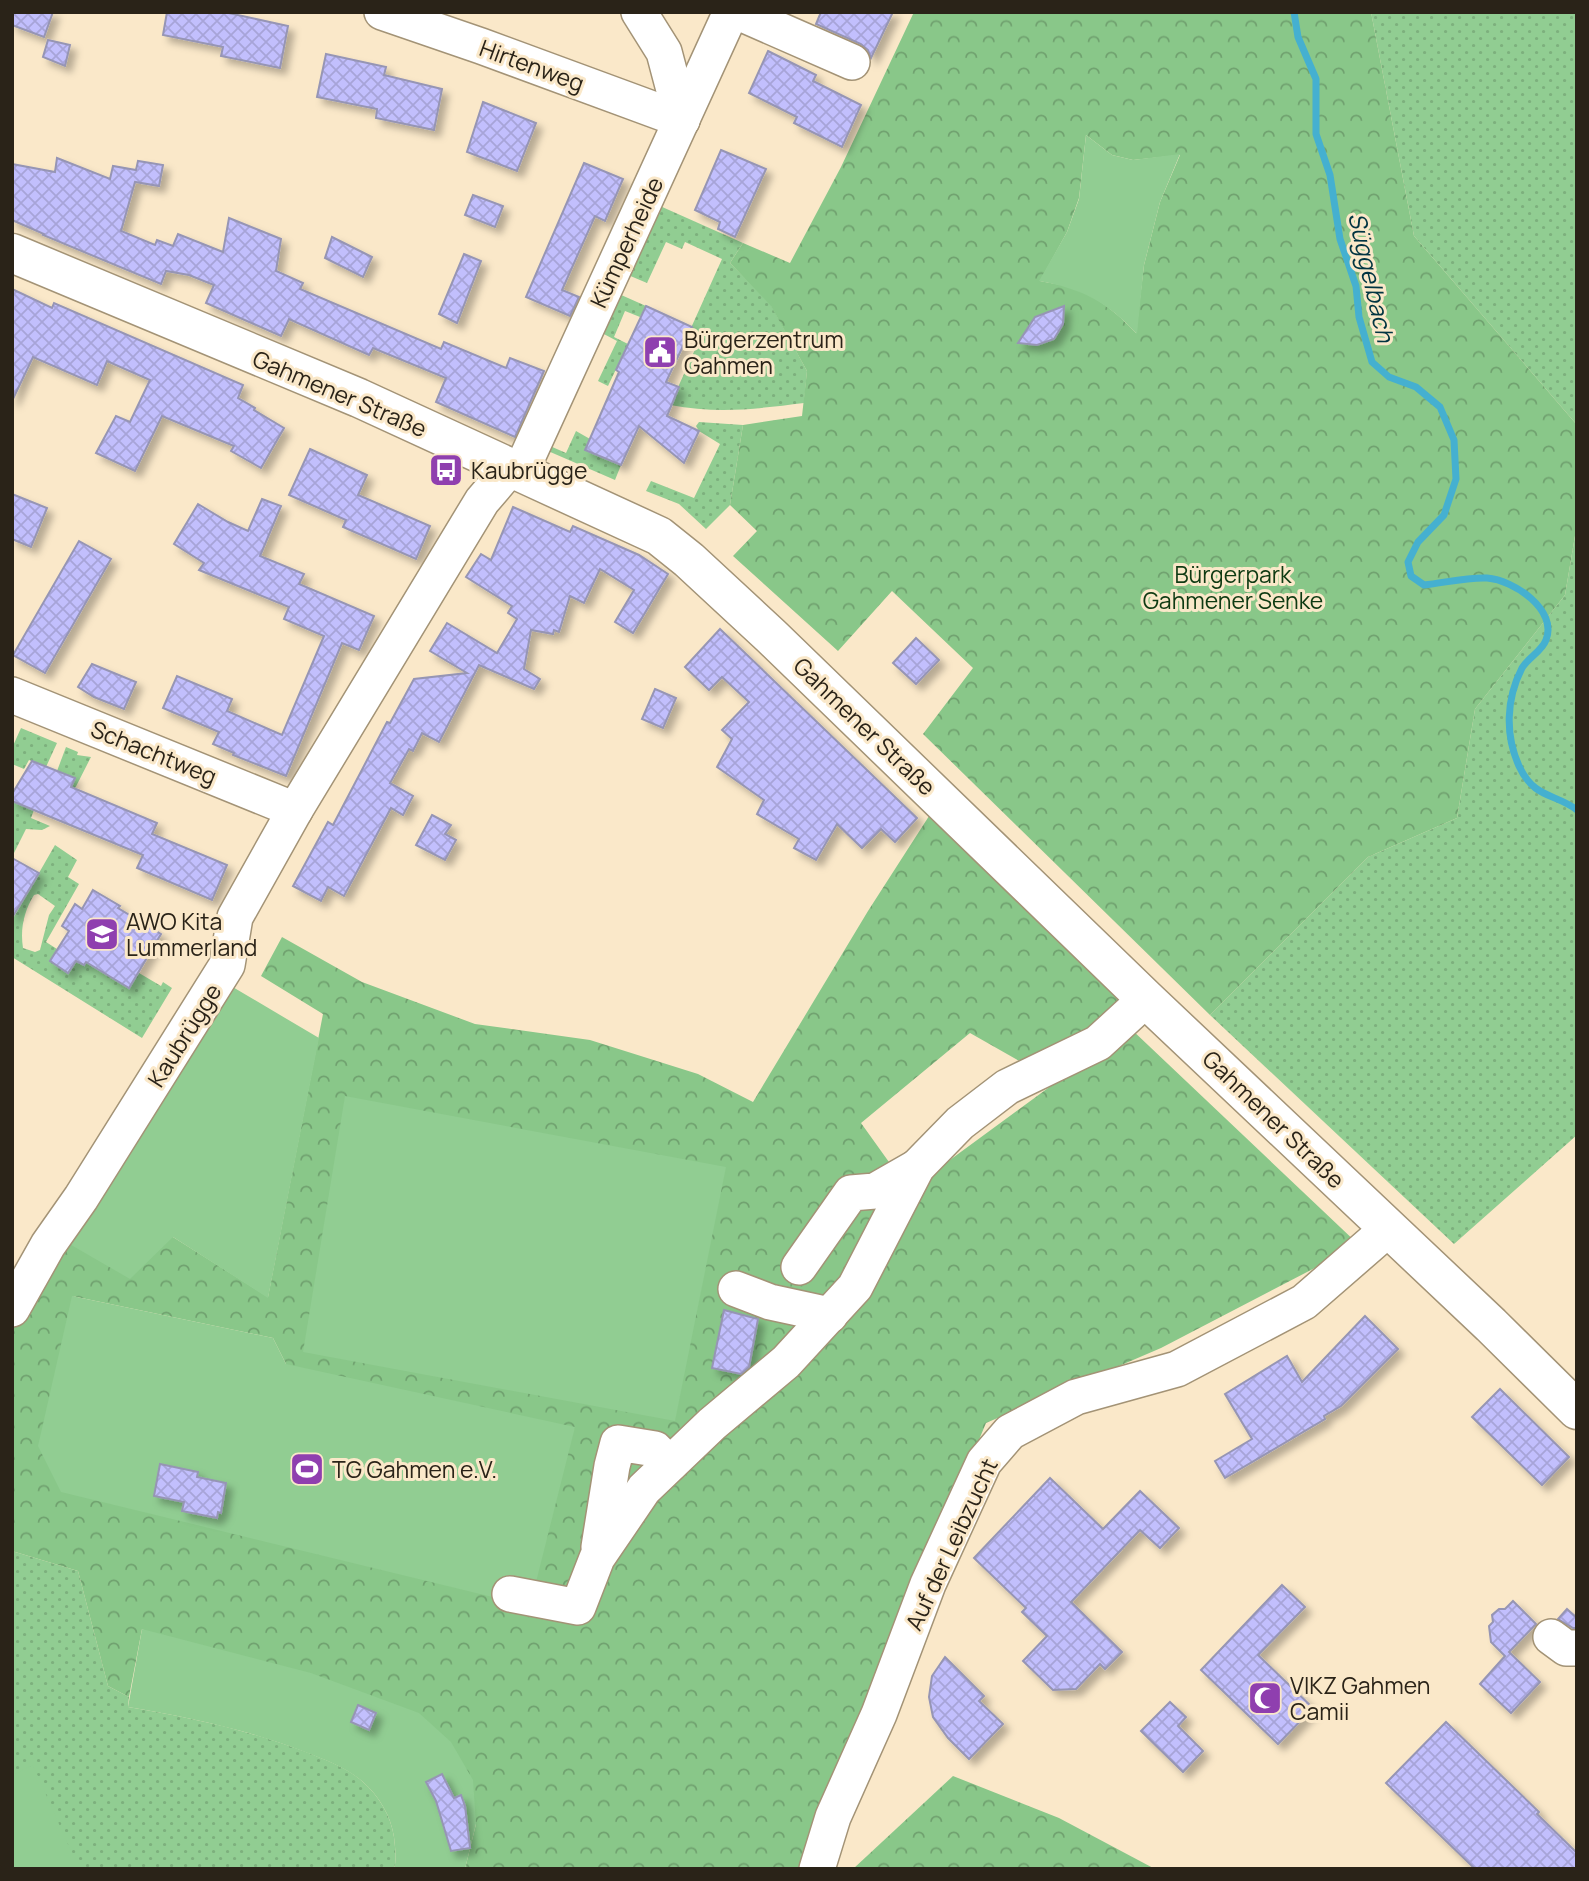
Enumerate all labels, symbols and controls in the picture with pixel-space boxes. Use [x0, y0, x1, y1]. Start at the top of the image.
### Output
street label: Hirtenweg [475, 31, 589, 99]
street label: Kümperheide [582, 171, 670, 313]
water label: Süggelbach [1341, 209, 1403, 346]
place label: Bürgerzentrum Gahmen [684, 323, 844, 381]
public building icon: Bürgerzentrum Gahmen [641, 333, 679, 371]
street label: Gahmener Straße [248, 342, 432, 444]
bus stop icon: Kaubrügge [427, 451, 465, 489]
place label: Kaubrügge [471, 454, 587, 486]
park label: Bürgerpark Gahmener Senke [1143, 558, 1323, 616]
street label: Gahmener Straße [787, 650, 943, 802]
street label: Schachtweg [86, 712, 222, 792]
place label: AWO Kita Lummerland [126, 905, 257, 963]
school or university icon: AWO Kita Lummerland [83, 915, 121, 953]
street label: Kaubrügge [140, 977, 228, 1093]
street label: Gahmener Straße [1196, 1043, 1352, 1195]
sports icon: TG Gahmen e.V. [288, 1450, 326, 1488]
place label: TG Gahmen e.V. [332, 1453, 497, 1485]
street label: Auf der Leibzucht [897, 1453, 1005, 1635]
place label: VIKZ Gahmen Camii [1290, 1669, 1430, 1727]
mosque icon: VIKZ Gahmen Camii [1246, 1679, 1284, 1717]

